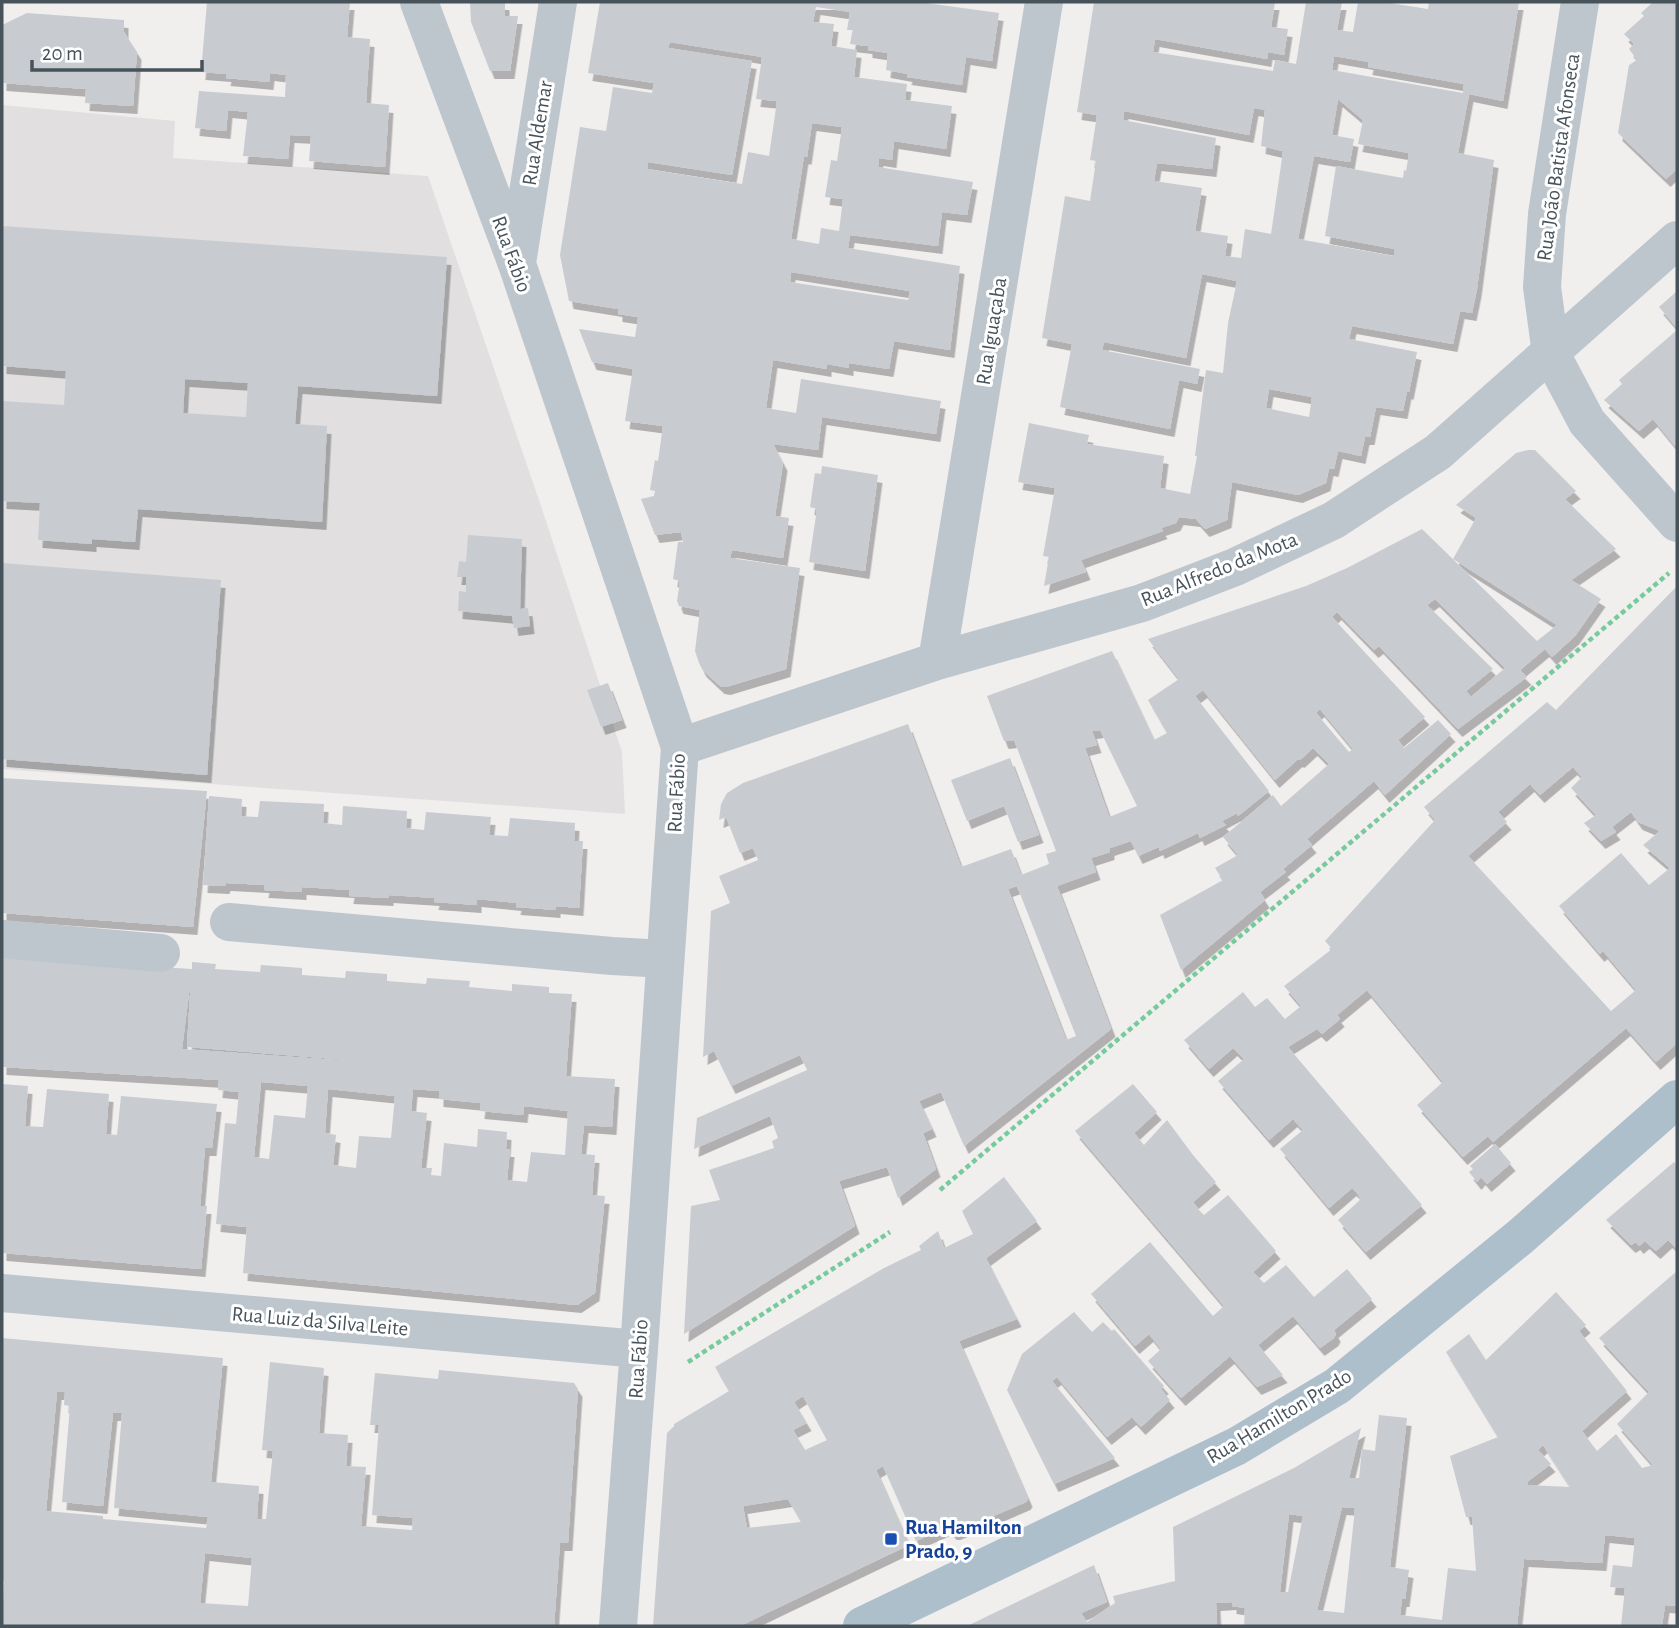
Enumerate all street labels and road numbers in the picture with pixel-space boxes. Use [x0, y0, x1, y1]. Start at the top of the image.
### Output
street label: Rua João Batista Afonseca [1534, 52, 1584, 262]
street label: Rua Aldemar [519, 79, 556, 187]
street label: Rua Fábio [488, 213, 535, 295]
street label: Rua Iguaçaba [973, 275, 1010, 387]
street label: Rua Alfredo da Mota [1138, 528, 1301, 610]
street label: Rua Fábio [664, 753, 689, 833]
street label: Rua Luiz da Silva Leite [231, 1303, 409, 1340]
street label: Rua Fábio [625, 1319, 652, 1399]
street label: Rua Hamilton Prado [1203, 1365, 1355, 1468]

